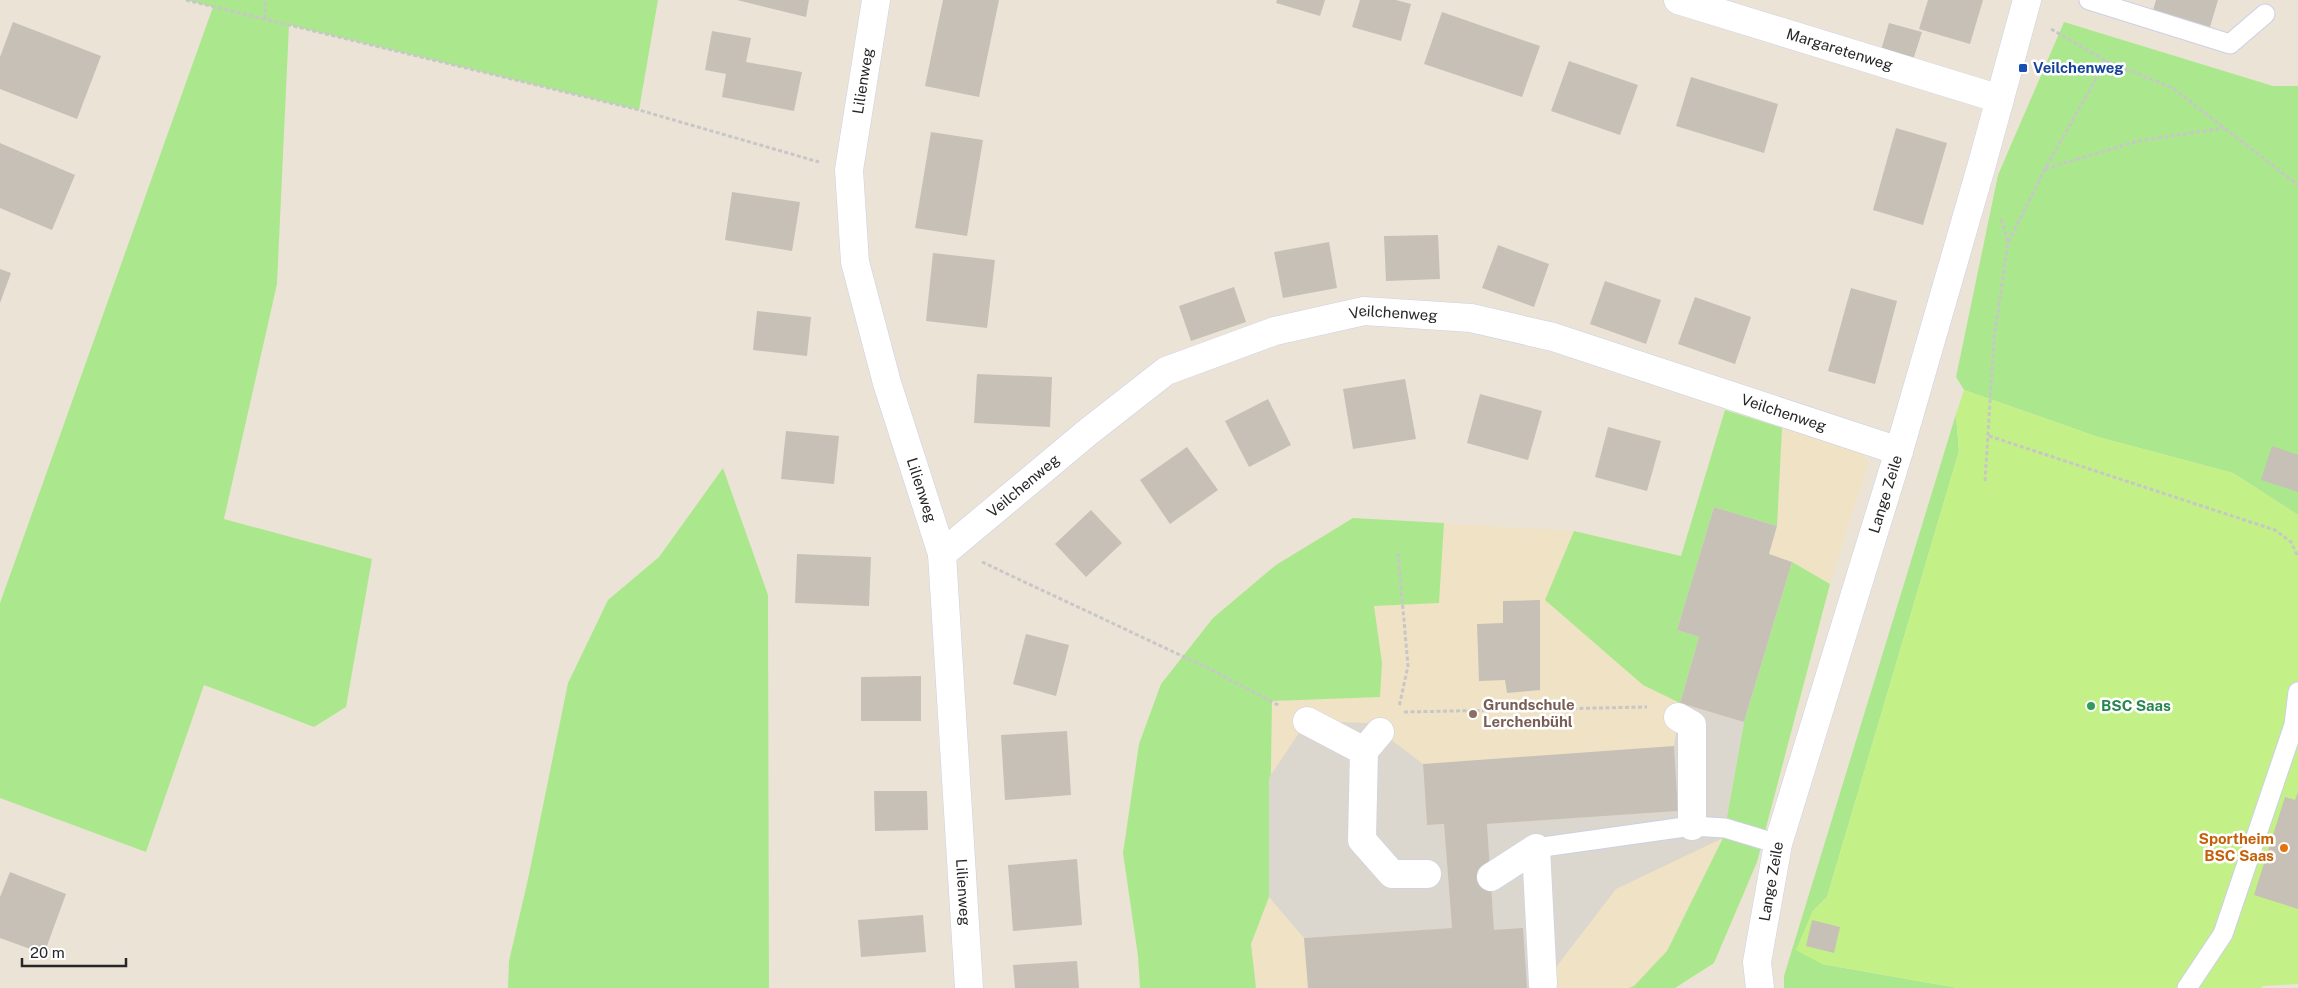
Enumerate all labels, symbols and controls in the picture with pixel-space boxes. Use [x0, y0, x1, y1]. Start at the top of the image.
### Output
street label: Margaretenweg [1784, 25, 1895, 74]
street label: Lilienweg [849, 47, 876, 115]
place label: Veilchenweg [2033, 59, 2124, 76]
marker: Veilchenweg [2017, 62, 2029, 74]
street label: Veilchenweg [1347, 302, 1438, 324]
street label: Veilchenweg [1739, 391, 1829, 435]
street label: Veilchenweg [983, 451, 1063, 521]
street label: Lange Zeile [1865, 453, 1905, 535]
street label: Lilienweg [904, 455, 940, 524]
place label: Grundschule Lerchenbühl [1483, 696, 1575, 730]
place label: BSC Saas [2101, 697, 2171, 714]
marker: BSC Saas [2085, 700, 2097, 712]
marker: Grundschule Lerchenbühl [1467, 708, 1479, 720]
place label: Sportheim BSC Saas [2199, 830, 2274, 864]
street label: Lange Zeile [1755, 840, 1786, 923]
marker: Sportheim BSC Saas [2278, 842, 2290, 854]
street label: Lilienweg [953, 858, 974, 926]
scale bar [22, 936, 126, 968]
text: 20 m [30, 944, 65, 961]

